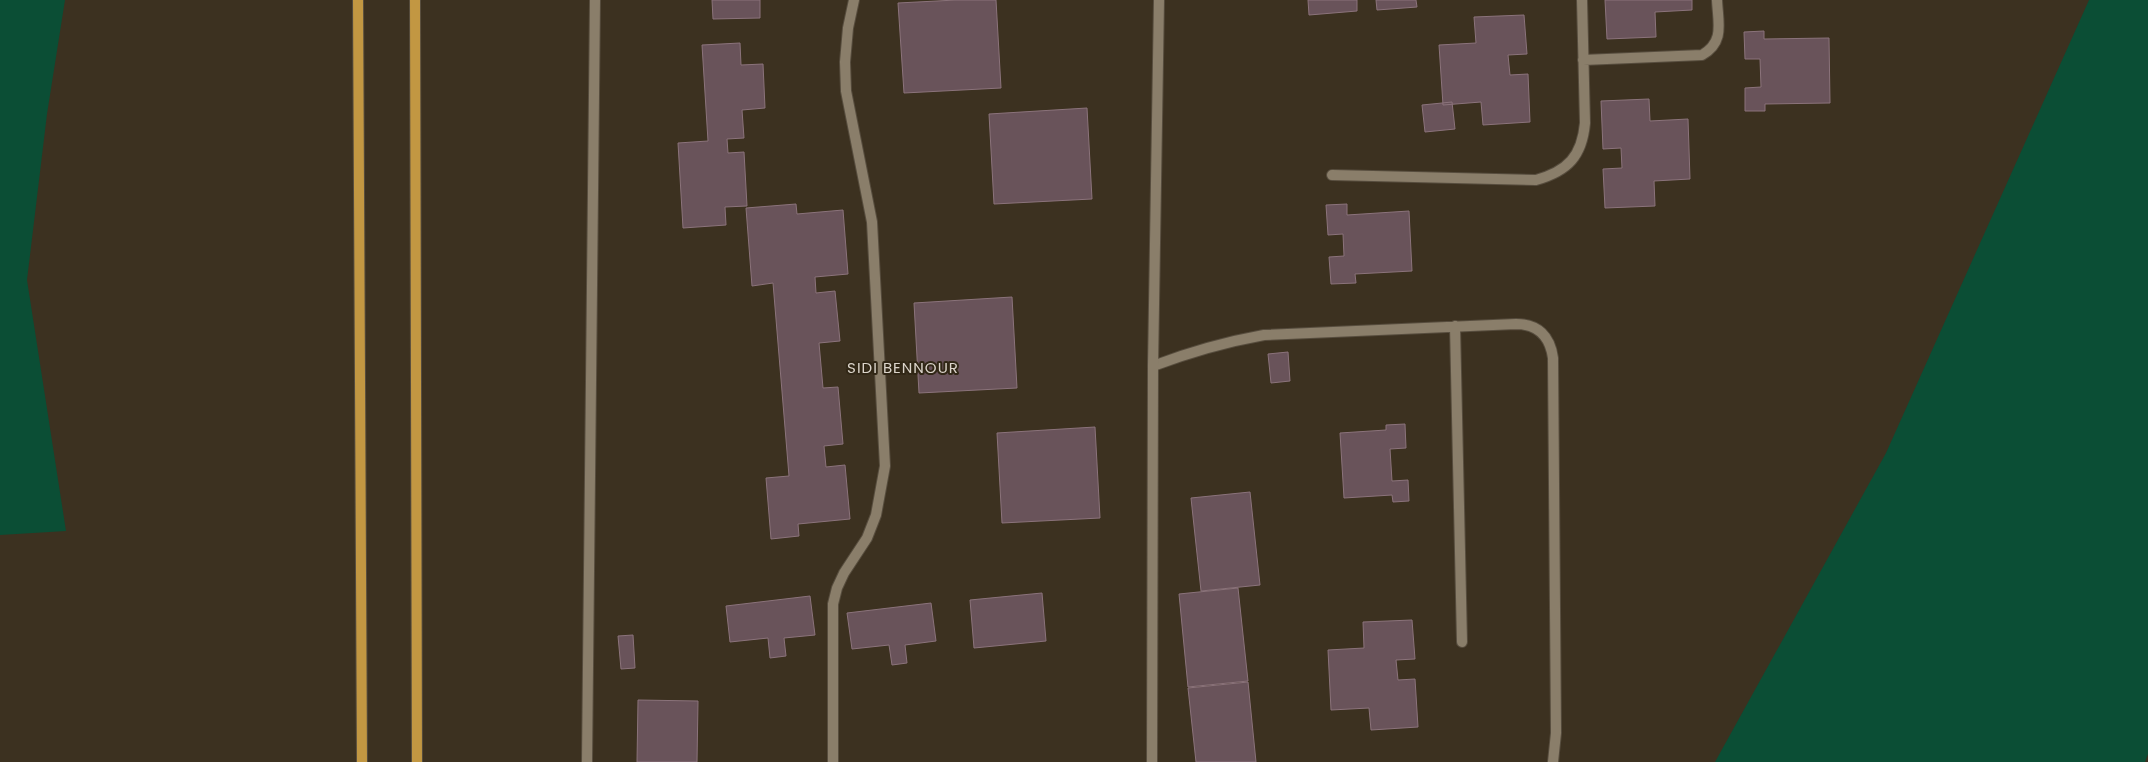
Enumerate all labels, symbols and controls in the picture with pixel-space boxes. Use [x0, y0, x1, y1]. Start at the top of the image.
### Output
district label: SIDI BENNOUR [847, 357, 959, 378]

